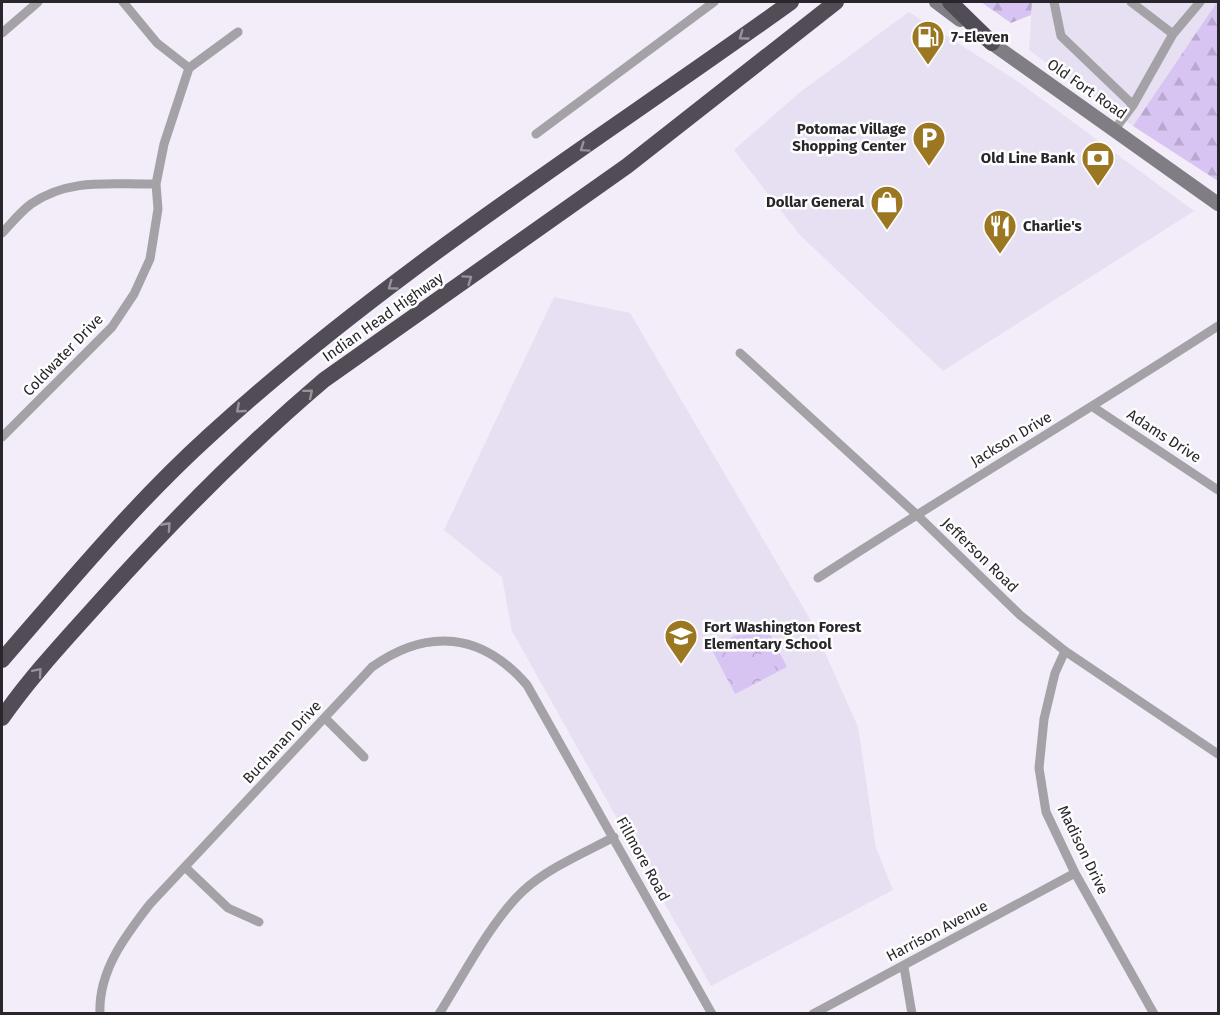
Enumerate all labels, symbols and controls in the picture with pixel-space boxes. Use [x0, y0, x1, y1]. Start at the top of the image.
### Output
fuel station icon: 7-Eleven [910, 19, 946, 66]
place label: 7-Eleven [951, 28, 1009, 46]
one-way arrow [739, 29, 750, 40]
street label: Old Fort Road [1044, 55, 1130, 123]
place label: Potomac Village Shopping Center [792, 120, 907, 155]
parking icon: Potomac Village Shopping Center [911, 120, 947, 167]
bank icon: Old Line Bank [1080, 140, 1116, 187]
one-way arrow [579, 141, 590, 152]
place label: Old Line Bank [981, 149, 1076, 167]
shop icon: Dollar General [869, 184, 905, 231]
place label: Dollar General [766, 193, 865, 211]
restaurant icon: Charlie's [982, 208, 1018, 255]
place label: Charlie's [1023, 217, 1082, 235]
street label: Indian Head Highway [319, 268, 447, 366]
one-way arrow [461, 275, 472, 286]
one-way arrow [387, 279, 398, 290]
street label: Coldwater Drive [19, 310, 107, 400]
one-way arrow [302, 389, 313, 400]
one-way arrow [236, 402, 247, 413]
street label: Adams Drive [1124, 405, 1204, 467]
street label: Jackson Drive [967, 408, 1055, 470]
street label: Jefferson Road [938, 514, 1022, 596]
one-way arrow [160, 522, 171, 533]
school or university icon: Fort Washington Forest Elementary School [663, 618, 699, 665]
place label: Fort Washington Forest Elementary School [704, 618, 861, 653]
one-way arrow [31, 668, 42, 679]
street label: Buchanan Drive [239, 697, 325, 787]
street label: Madison Drive [1054, 803, 1112, 897]
street label: Fillmore Road [612, 814, 674, 904]
street label: Harrison Avenue [883, 897, 991, 965]

